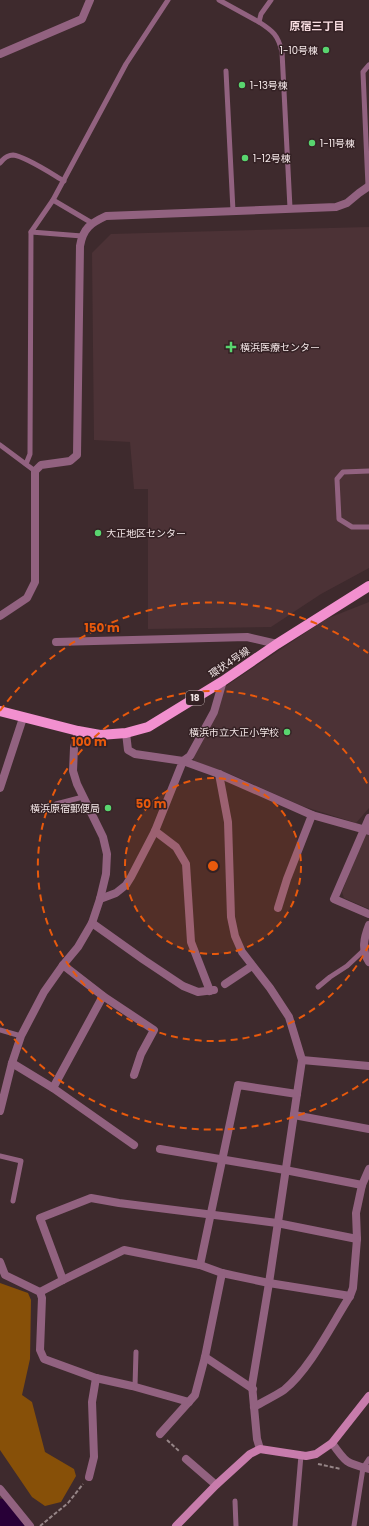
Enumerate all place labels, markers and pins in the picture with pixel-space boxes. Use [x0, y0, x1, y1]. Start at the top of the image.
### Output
place label: 1-10号棟 [280, 43, 318, 58]
marker: 1-10号棟 [321, 45, 331, 55]
place label: 1-13号棟 [250, 78, 288, 93]
marker: 1-13号棟 [237, 80, 247, 90]
place label: 1-11号棟 [320, 136, 355, 151]
marker: 1-11号棟 [307, 138, 317, 148]
place label: 1-12号棟 [253, 151, 291, 166]
marker: 1-12号棟 [240, 153, 250, 163]
place label: 横浜医療センター [240, 340, 320, 355]
marker: 横浜医療センター [225, 341, 237, 353]
place label: 大正地区センター [106, 526, 186, 541]
marker: 大正地区センター [93, 528, 103, 538]
place label: 横浜市立大正小学校 [189, 725, 279, 740]
marker: 横浜市立大正小学校 [282, 727, 292, 737]
place label: 横浜原宿郵便局 [30, 801, 100, 816]
marker: 横浜原宿郵便局 [103, 803, 113, 813]
centre of rings [206, 859, 220, 873]

